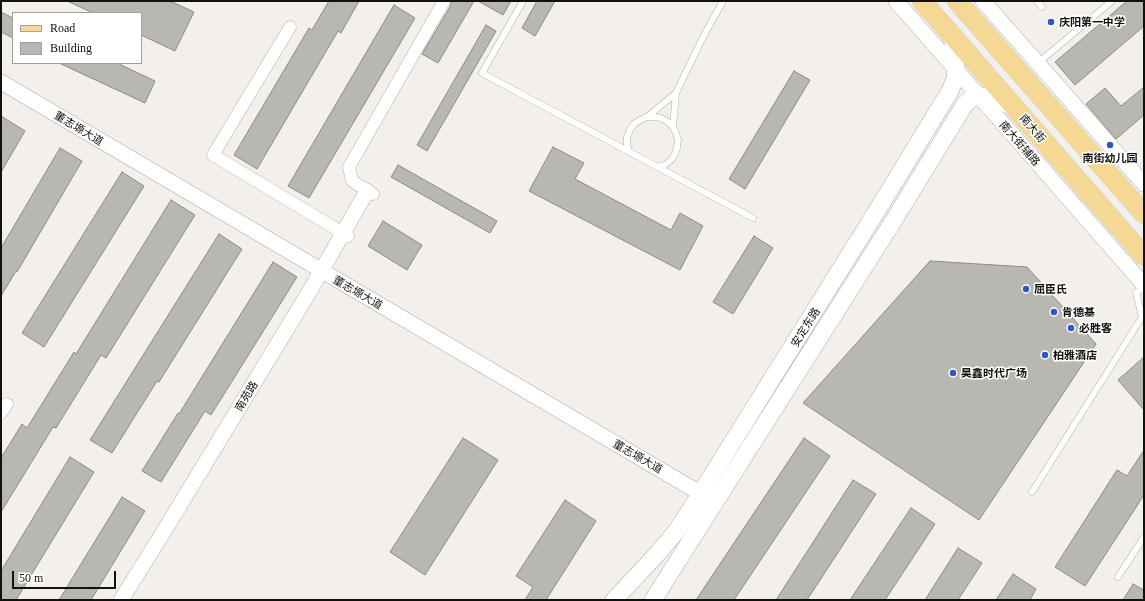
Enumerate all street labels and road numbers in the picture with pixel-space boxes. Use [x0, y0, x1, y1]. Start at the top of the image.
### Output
street label: 董志塬大道 [52, 108, 106, 148]
street label: 南大街 [1017, 111, 1049, 145]
street label: 南大街辅路 [997, 118, 1043, 168]
street label: 董志塬大道 [331, 273, 385, 311]
street label: 安定东路 [788, 305, 822, 349]
street label: 南苑路 [232, 378, 260, 414]
street label: 董志塬大道 [611, 437, 665, 475]

